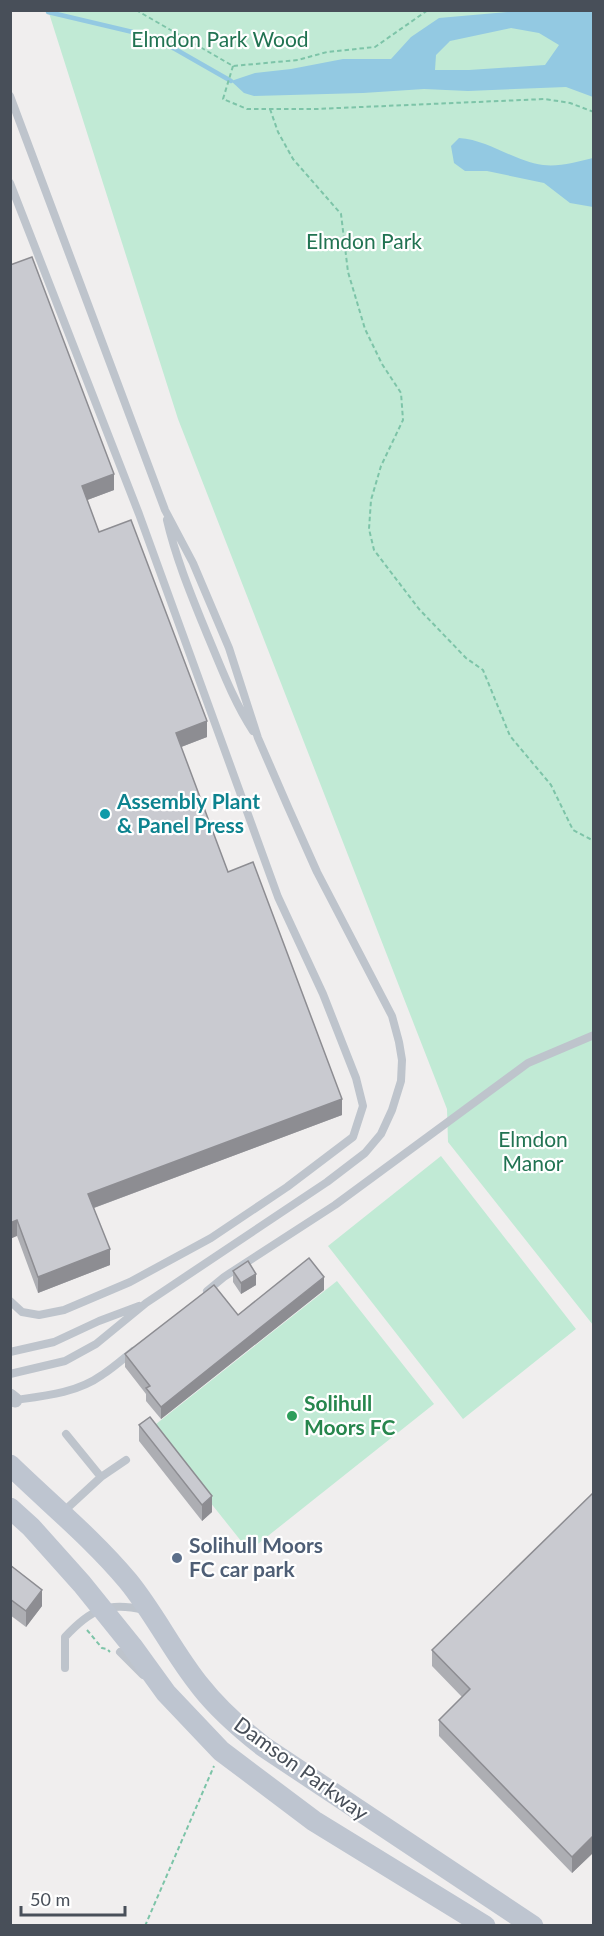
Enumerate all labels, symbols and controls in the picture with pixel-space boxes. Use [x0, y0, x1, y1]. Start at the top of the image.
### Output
park label: Elmdon Park Wood [131, 26, 309, 51]
park label: Elmdon Park [306, 228, 422, 253]
place label: Assembly Plant & Panel Press [116, 788, 260, 837]
marker: Assembly Plant & Panel Press [98, 807, 112, 821]
park label: Elmdon Manor [498, 1126, 568, 1175]
place label: Solihull Moors FC [304, 1390, 396, 1439]
marker: Solihull Moors FC [285, 1409, 299, 1423]
place label: Solihull Moors FC car park [189, 1532, 323, 1581]
marker: Solihull Moors FC car park [170, 1551, 184, 1565]
street label: Damson Parkway [230, 1711, 374, 1825]
scale bar [21, 1879, 124, 1917]
text: 50 m [30, 1888, 70, 1910]

